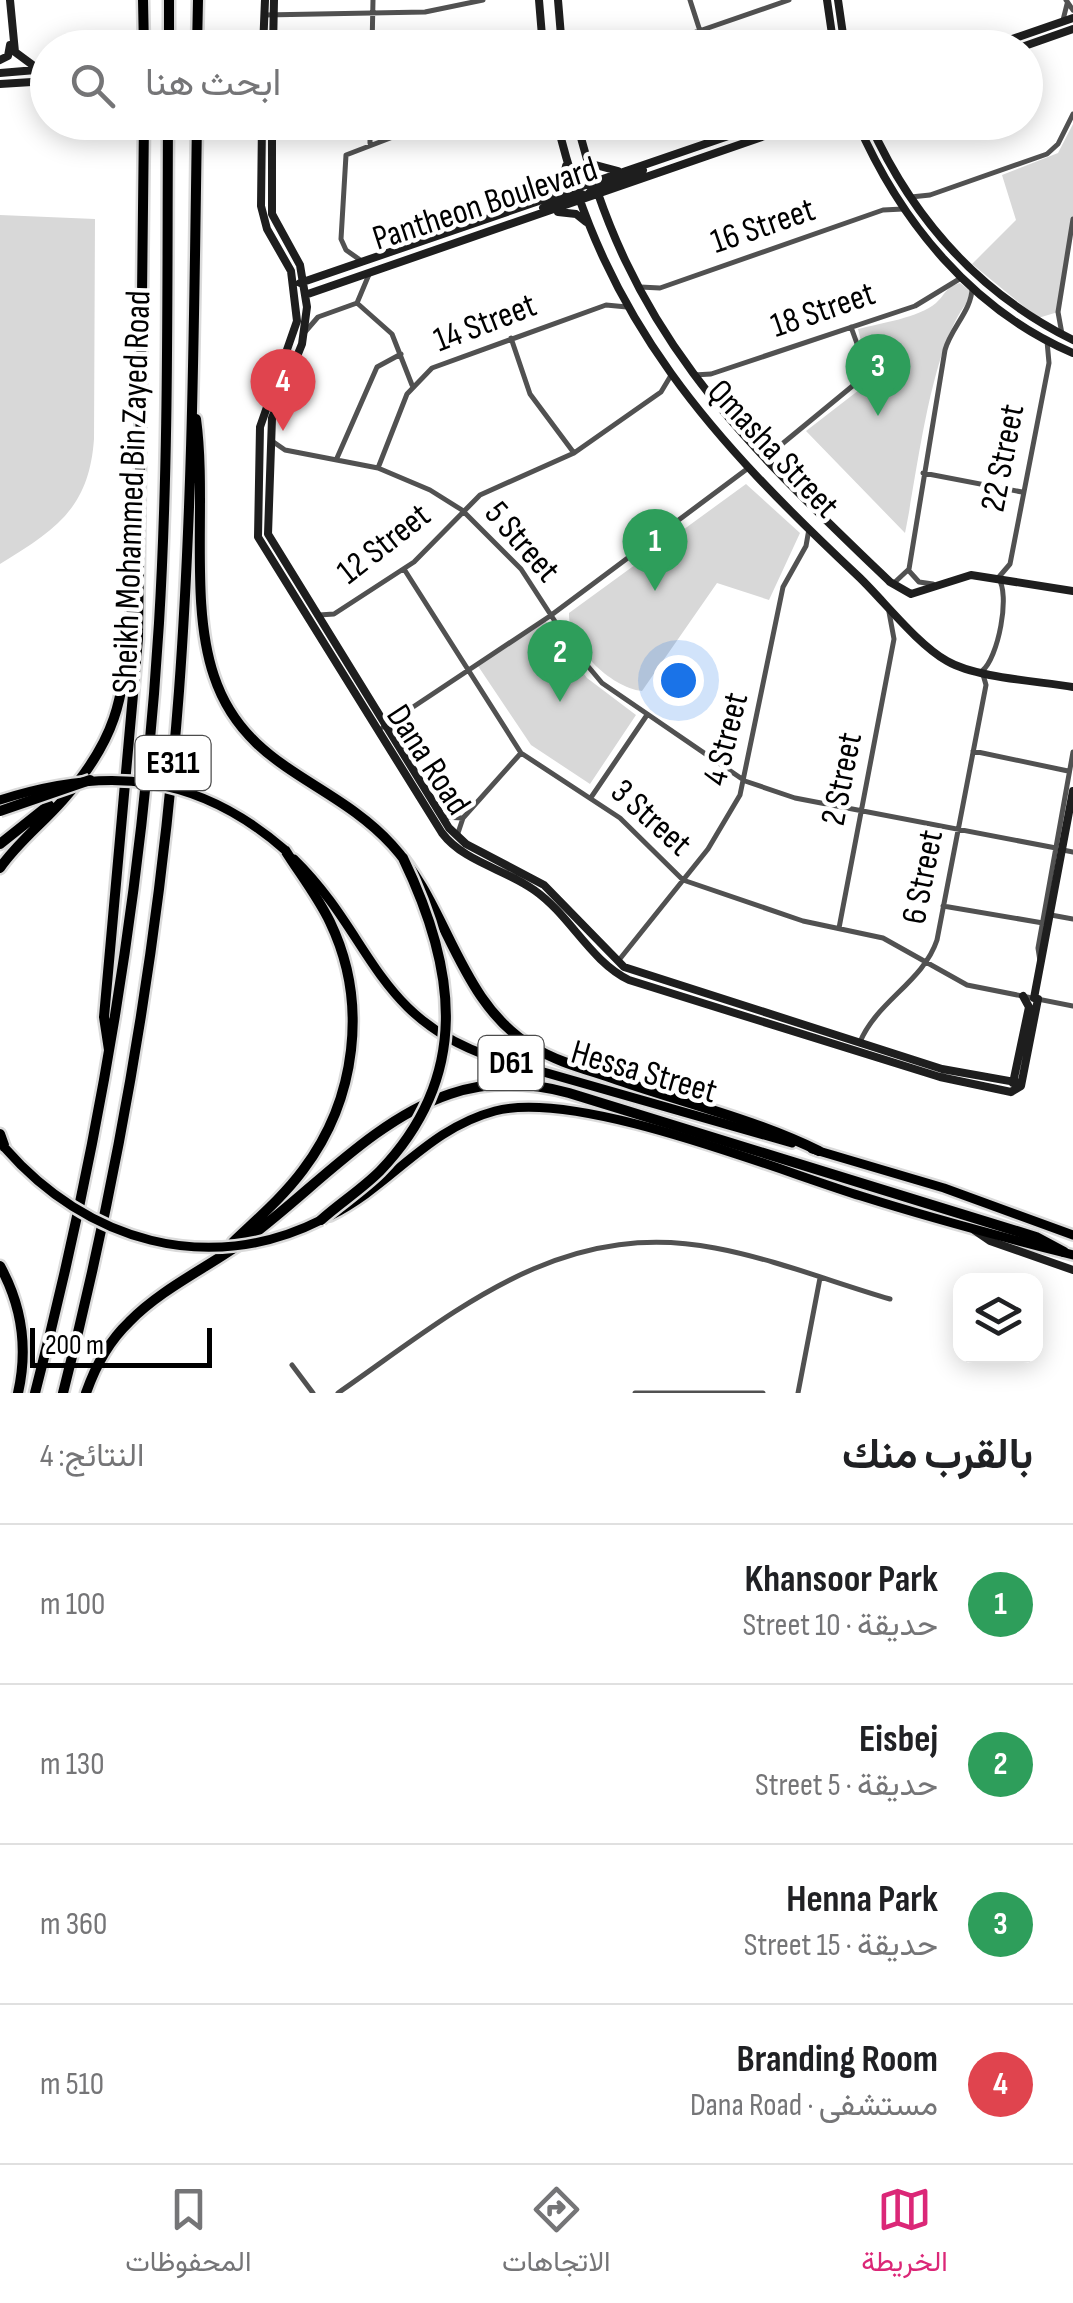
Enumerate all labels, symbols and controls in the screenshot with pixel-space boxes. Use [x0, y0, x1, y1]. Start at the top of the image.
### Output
search box [30, 30, 1043, 140]
icon: search [65, 58, 120, 113]
text: ابحث هنا [145, 61, 281, 106]
street label: Pantheon Boulevard [367, 147, 603, 261]
street label: 16 Street [705, 188, 821, 264]
street label: 18 Street [765, 272, 881, 348]
street label: 14 Street [428, 284, 542, 362]
street label: Sheikh Mohammed Bin Zayed Road [103, 290, 161, 694]
pin: 3 [846, 334, 910, 416]
pin: 4 [250, 348, 316, 431]
street label: Qmasha Street [698, 371, 848, 527]
street label: 22 Street [972, 401, 1034, 515]
street label: 5 Street [475, 493, 569, 591]
street label: 12 Street [329, 494, 439, 594]
pin: 1 [622, 508, 688, 591]
pin: 2 [528, 620, 592, 702]
your location [653, 655, 704, 706]
street label: 4 Street [694, 688, 758, 790]
street label: Dana Road [377, 697, 479, 823]
street label: 2 Street [812, 729, 872, 829]
road number: E311 [136, 736, 210, 790]
street label: 3 Street [602, 771, 700, 865]
street label: 6 Street [893, 826, 953, 928]
street label: Hessa Street [566, 1031, 722, 1113]
road number: D61 [478, 1036, 544, 1090]
map controls [953, 1273, 1043, 1363]
button: layers [953, 1273, 1043, 1363]
scale bar [30, 1323, 212, 1368]
text: 200 m [45, 1329, 104, 1362]
text: بالقرب منك [842, 1430, 1033, 1481]
text: النتائج: 4 [40, 1437, 144, 1476]
text: Khansoor Park [745, 1557, 938, 1602]
text: 100 m [40, 1585, 105, 1624]
text: 1 [994, 1585, 1007, 1624]
text: حديقة · 10 Street [742, 1606, 938, 1645]
text: Eisbej [859, 1717, 938, 1762]
text: 130 m [40, 1745, 105, 1784]
text: 2 [993, 1745, 1008, 1784]
text: حديقة · 5 Street [755, 1766, 938, 1805]
text: Henna Park [786, 1877, 938, 1922]
text: 360 m [40, 1905, 107, 1944]
text: 3 [993, 1905, 1008, 1944]
text: حديقة · 15 Street [744, 1926, 938, 1965]
text: Branding Room [736, 2037, 938, 2082]
text: 510 m [40, 2065, 104, 2104]
text: 4 [993, 2065, 1008, 2104]
text: مستشفى · Dana Road [690, 2086, 938, 2125]
tab: المحفوظات [125, 2182, 251, 2286]
tab: الاتجاهات [502, 2182, 611, 2286]
tab: الخريطة [861, 2182, 948, 2286]

